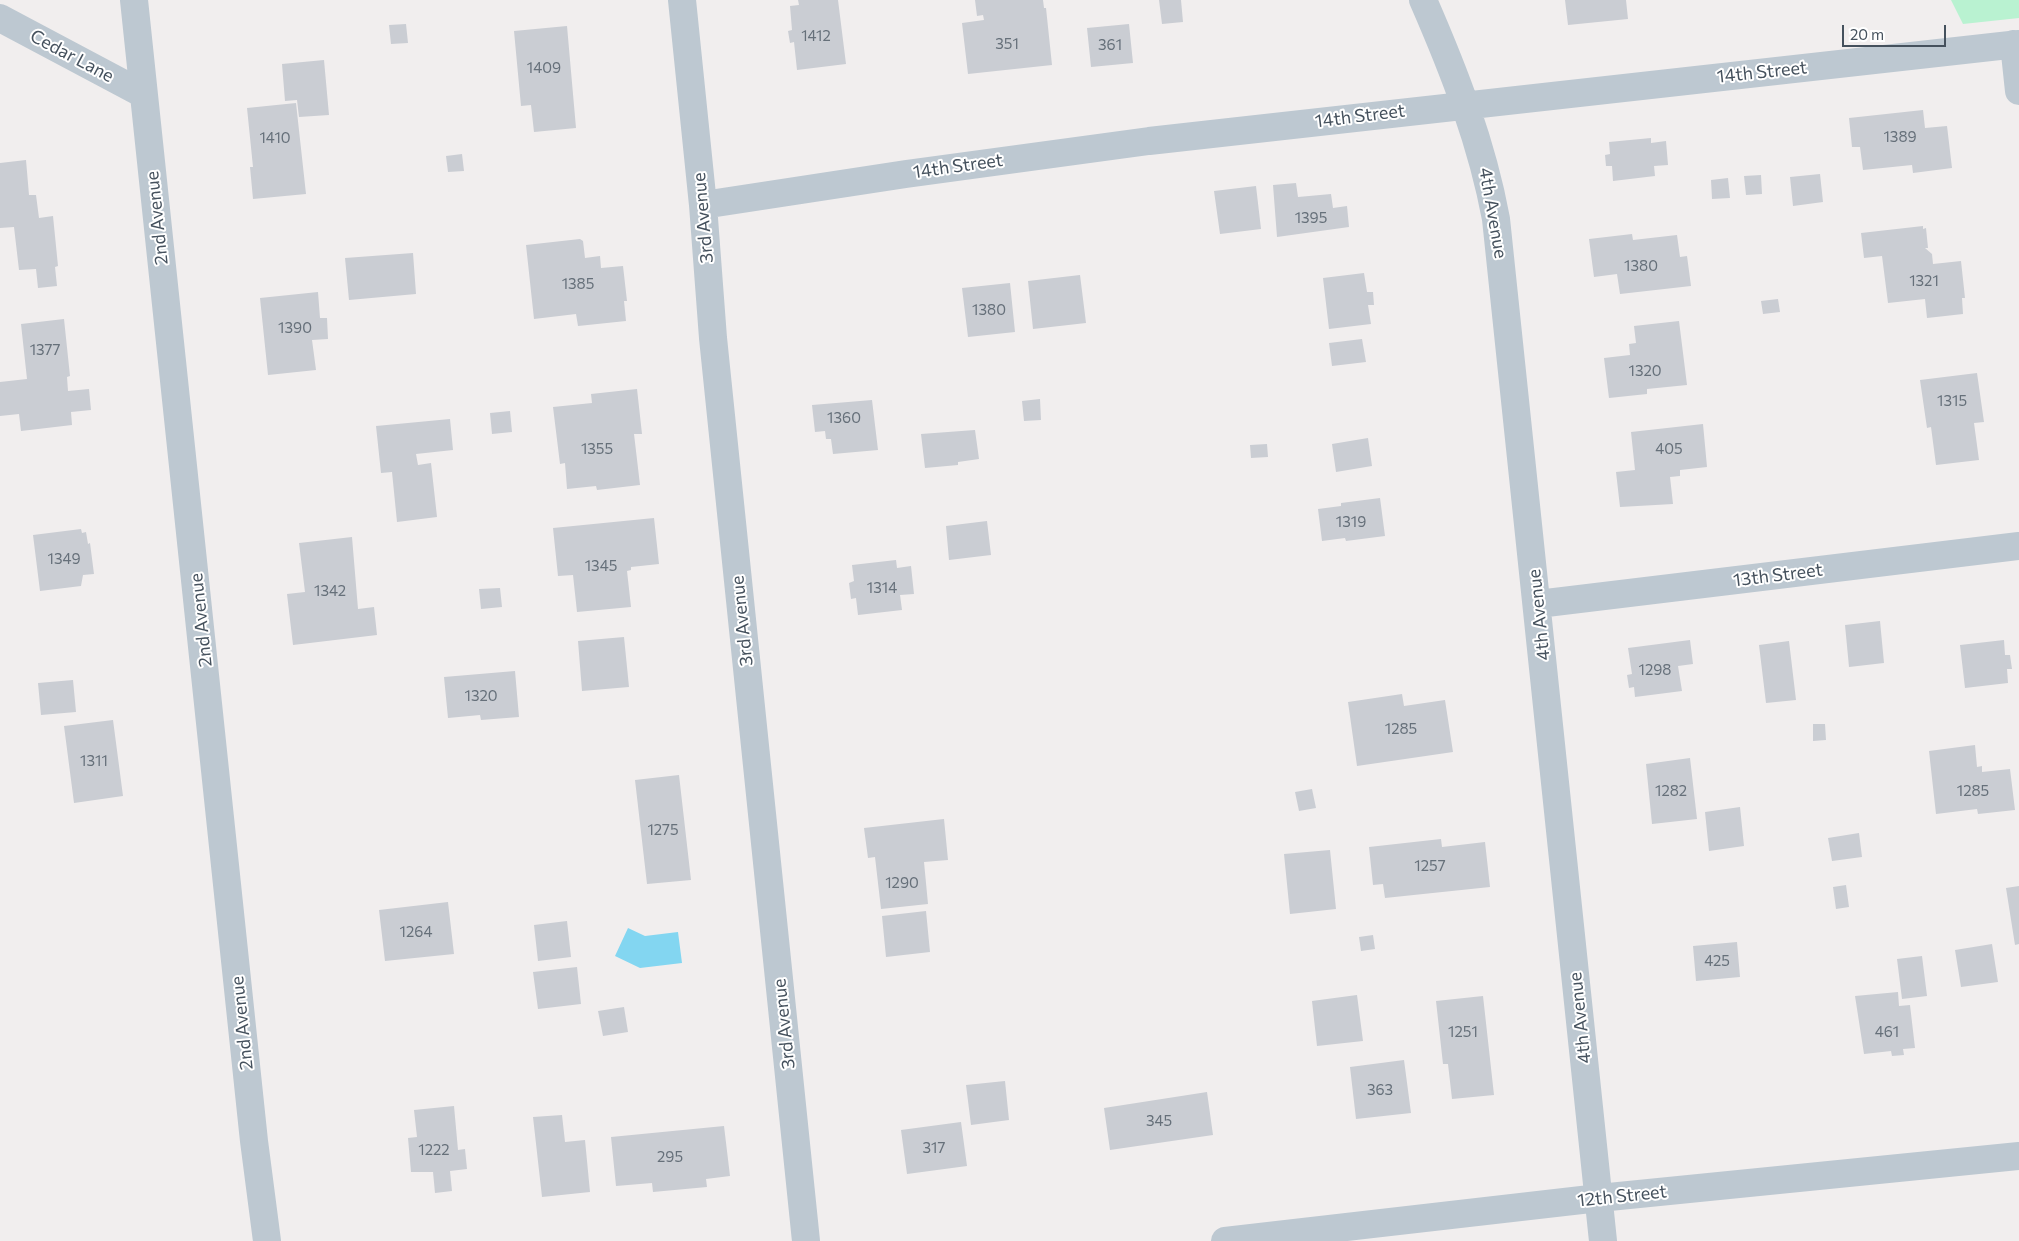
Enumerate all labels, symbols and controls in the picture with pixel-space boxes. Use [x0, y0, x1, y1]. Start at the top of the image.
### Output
scale bar [1844, 15, 1948, 47]
street label: Cedar Lane [26, 25, 118, 87]
text: 20 m [1850, 25, 1884, 43]
house number: 1412 [801, 27, 831, 45]
house number: 351 [995, 35, 1019, 53]
house number: 361 [1098, 36, 1122, 54]
street label: 14th Street [1716, 57, 1808, 87]
house number: 1409 [527, 59, 561, 77]
street label: 14th Street [1314, 100, 1406, 132]
house number: 1389 [1883, 128, 1917, 146]
house number: 1410 [259, 129, 291, 147]
street label: 14th Street [912, 149, 1004, 183]
street label: 4th Avenue [1474, 166, 1512, 260]
street label: 2nd Avenue [141, 170, 173, 266]
street label: 3rd Avenue [688, 172, 718, 264]
house number: 1395 [1295, 209, 1327, 227]
house number: 1380 [1624, 257, 1658, 275]
house number: 1321 [1909, 272, 1939, 290]
house number: 1385 [562, 275, 594, 293]
house number: 1380 [972, 301, 1006, 319]
house number: 1390 [278, 319, 312, 337]
house number: 1377 [30, 341, 60, 359]
house number: 1320 [1629, 362, 1661, 380]
house number: 1315 [1937, 392, 1967, 410]
house number: 1360 [827, 409, 861, 427]
house number: 1355 [581, 440, 613, 458]
house number: 405 [1655, 440, 1683, 458]
house number: 1319 [1336, 513, 1366, 531]
house number: 1349 [47, 550, 81, 568]
house number: 1345 [585, 557, 617, 575]
street label: 13th Street [1732, 559, 1824, 591]
street label: 4th Avenue [1523, 568, 1555, 662]
street label: 2nd Avenue [185, 572, 217, 668]
street label: 3rd Avenue [727, 575, 757, 667]
house number: 1314 [867, 579, 897, 597]
house number: 1342 [314, 582, 346, 600]
house number: 1298 [1639, 661, 1671, 679]
house number: 1320 [465, 687, 497, 705]
house number: 1285 [1385, 720, 1417, 738]
house number: 1311 [80, 752, 108, 770]
house number: 1282 [1655, 782, 1687, 800]
house number: 1285 [1957, 782, 1989, 800]
house number: 1275 [647, 821, 679, 839]
house number: 1257 [1414, 857, 1446, 875]
house number: 1290 [885, 874, 919, 892]
house number: 1264 [400, 923, 432, 941]
house number: 425 [1704, 952, 1730, 970]
street label: 4th Avenue [1564, 971, 1596, 1065]
street label: 2nd Avenue [226, 975, 258, 1071]
street label: 3rd Avenue [769, 978, 799, 1070]
house number: 1251 [1448, 1023, 1478, 1041]
house number: 461 [1875, 1023, 1899, 1041]
house number: 363 [1367, 1081, 1393, 1099]
house number: 345 [1146, 1112, 1172, 1130]
house number: 317 [923, 1139, 945, 1157]
house number: 1222 [418, 1141, 450, 1159]
house number: 295 [657, 1148, 683, 1166]
street label: 12th Street [1576, 1181, 1668, 1211]

